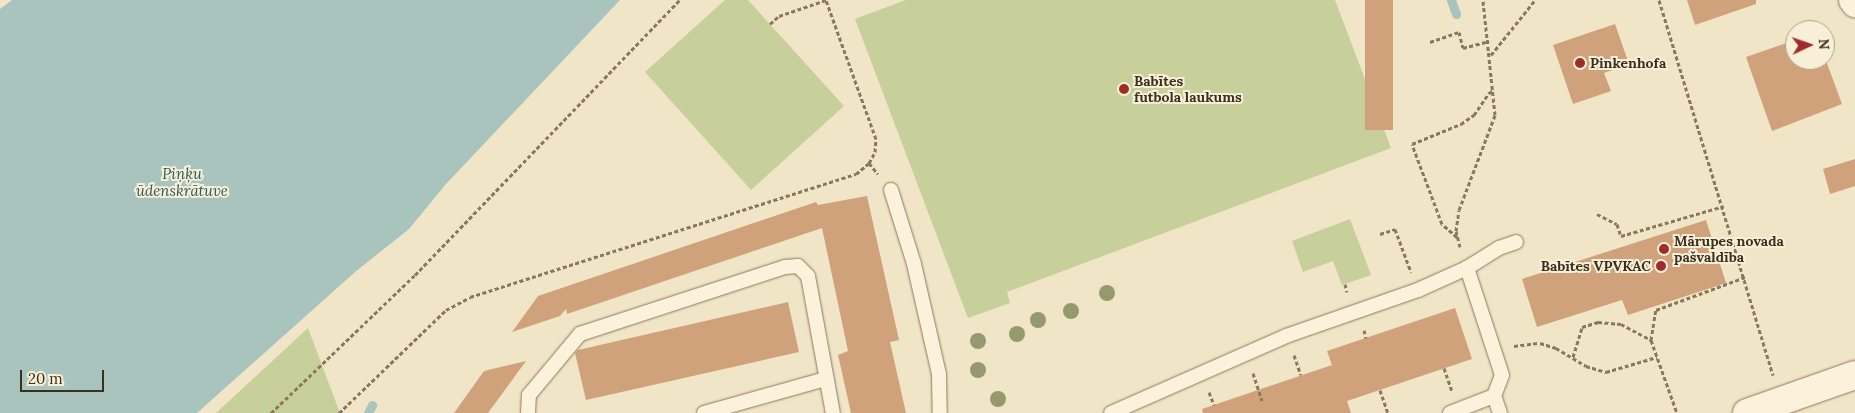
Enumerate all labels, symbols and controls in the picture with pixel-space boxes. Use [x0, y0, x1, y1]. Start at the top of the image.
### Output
north arrow [1785, 20, 1835, 70]
text: N [1815, 38, 1833, 50]
place label: Pinkenhofa [1590, 55, 1666, 71]
marker: Pinkenhofa [1574, 57, 1586, 69]
place label: Babītes futbola laukums [1134, 73, 1242, 105]
marker: Babītes futbola laukums [1118, 83, 1130, 95]
water label: Piņķu ūdenskrātuve [136, 164, 228, 199]
place label: Mārupes novada pašvaldība [1674, 233, 1784, 266]
marker: Mārupes novada pašvaldība [1658, 243, 1670, 255]
place label: Babītes VPVKAC [1541, 258, 1651, 274]
marker: Babītes VPVKAC [1655, 260, 1667, 272]
scale bar [22, 360, 106, 392]
text: 20 m [28, 369, 63, 388]

